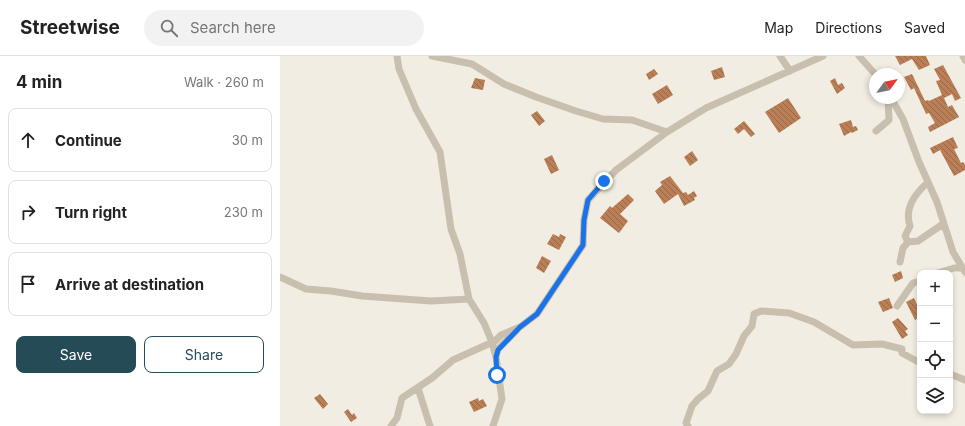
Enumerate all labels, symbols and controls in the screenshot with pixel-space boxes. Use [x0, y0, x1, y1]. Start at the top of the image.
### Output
search box [144, 10, 424, 46]
text: Streetwise [20, 16, 120, 39]
icon: search [158, 17, 180, 39]
text: Search here [190, 18, 276, 37]
text: Map [764, 19, 793, 36]
text: Directions [815, 19, 882, 36]
text: Saved [904, 19, 945, 36]
north arrow [869, 68, 905, 104]
text: 4 min [16, 72, 62, 92]
text: Walk · 260 m [184, 74, 264, 90]
icon: ahead [17, 129, 39, 151]
text: Continue [55, 131, 122, 150]
text: 30 m [232, 132, 263, 148]
route end [595, 172, 613, 190]
icon: right [17, 201, 39, 223]
text: Turn right [55, 203, 127, 222]
text: 230 m [224, 204, 263, 220]
map controls [917, 270, 953, 414]
button: + [917, 270, 953, 306]
icon: arrive [17, 273, 39, 295]
text: Arrive at destination [55, 275, 204, 294]
button: − [917, 306, 953, 342]
button: Save [16, 336, 136, 373]
button: Share [144, 336, 264, 373]
button: locate [917, 342, 953, 378]
route start [488, 366, 506, 384]
button: layers [917, 378, 953, 414]

